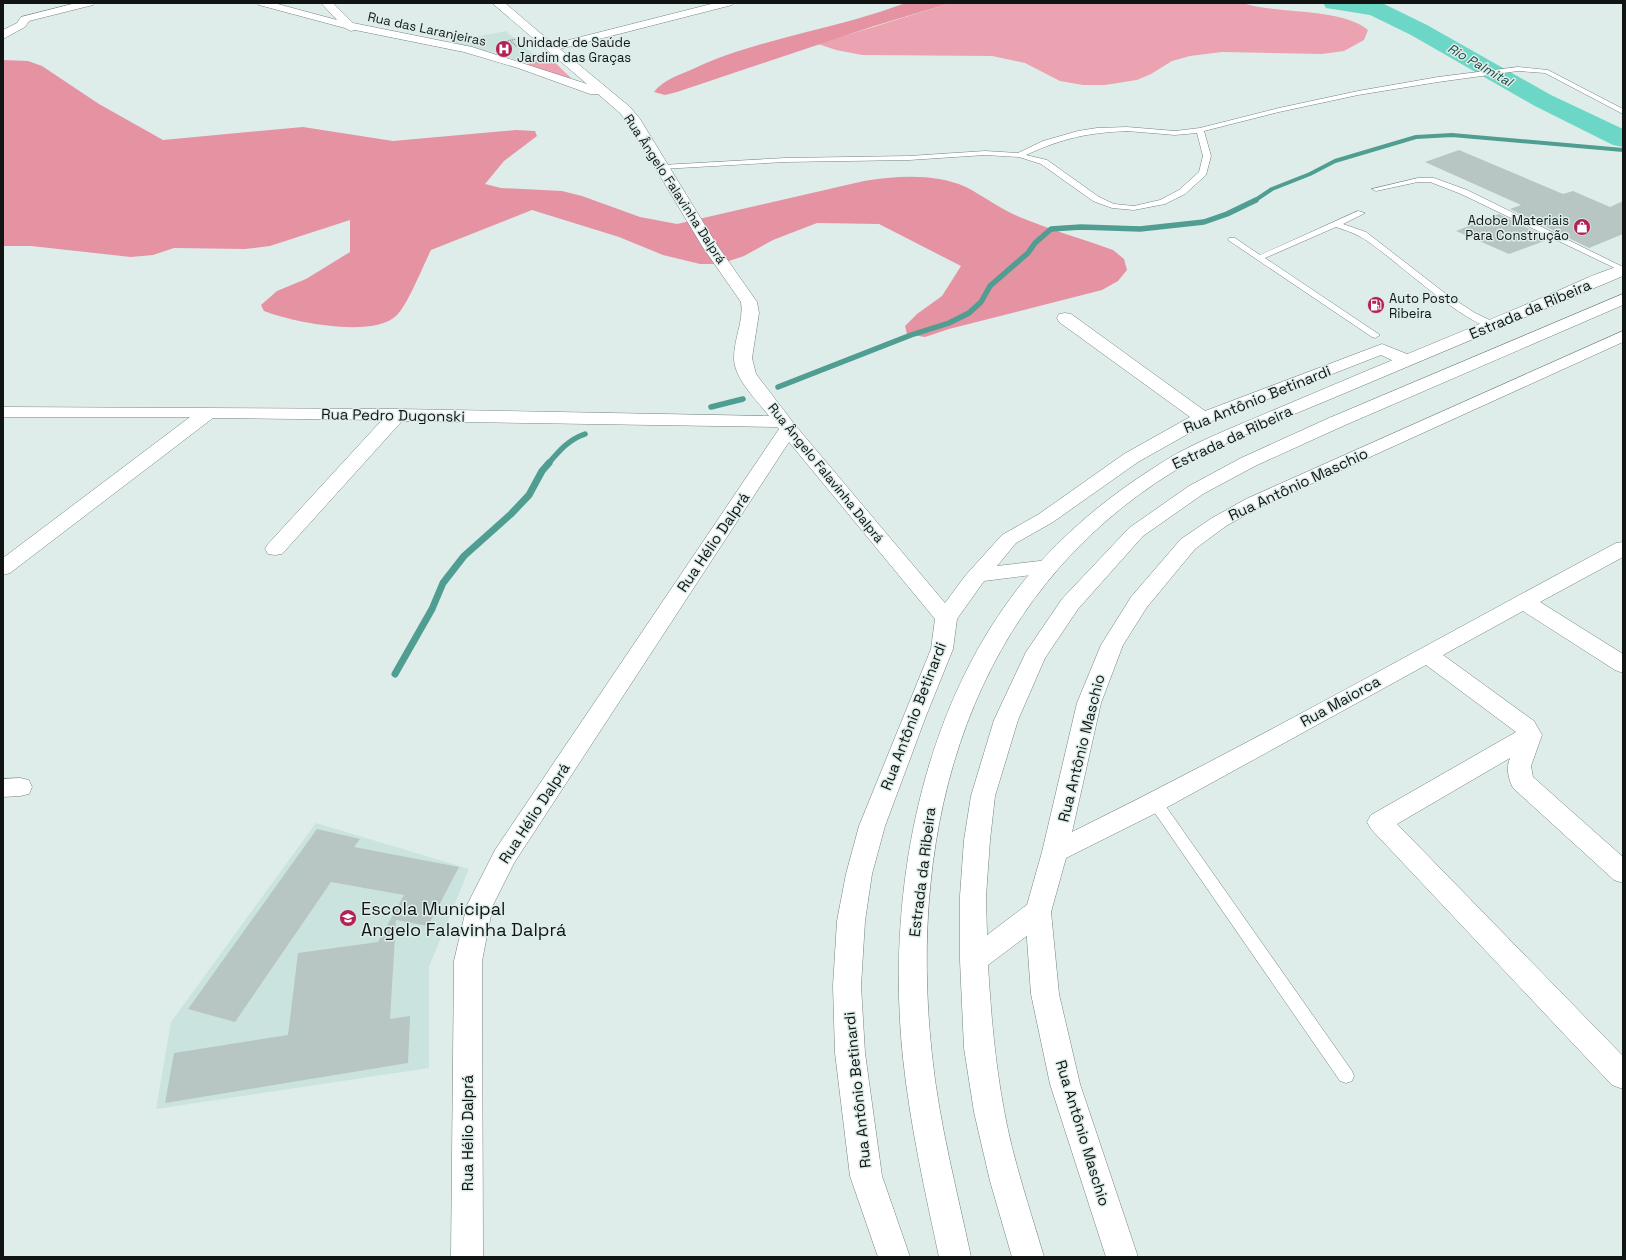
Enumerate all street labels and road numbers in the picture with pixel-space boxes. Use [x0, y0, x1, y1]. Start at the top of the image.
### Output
street label: Rua das Laranjeiras [366, 8, 488, 50]
street label: Rua Ângelo Falavinha Dalprá [620, 111, 730, 267]
street label: Estrada da Ribeira [1466, 275, 1594, 343]
street label: Rua Antônio Betinardi [1181, 361, 1333, 437]
street label: Rua Ângelo Falavinha Dalprá [764, 400, 888, 547]
street label: Estrada da Ribeira [1169, 401, 1296, 473]
street label: Rua Pedro Dugonski [321, 404, 465, 426]
street label: Rua Antônio Maschio [1225, 443, 1371, 525]
street label: Rua Hélio Dalprá [673, 488, 754, 596]
street label: Rua Antônio Betinardi [876, 639, 950, 793]
street label: Rua Maiorca [1297, 671, 1384, 731]
street label: Rua Antônio Maschio [1053, 672, 1109, 824]
street label: Rua Hélio Dalprá [494, 759, 574, 867]
street label: Estrada da Ribeira [905, 806, 939, 938]
street label: Rua Antônio Betinardi [839, 1011, 875, 1169]
street label: Rua Antônio Maschio [1052, 1058, 1114, 1208]
street label: Rua Hélio Dalprá [458, 1075, 477, 1191]

